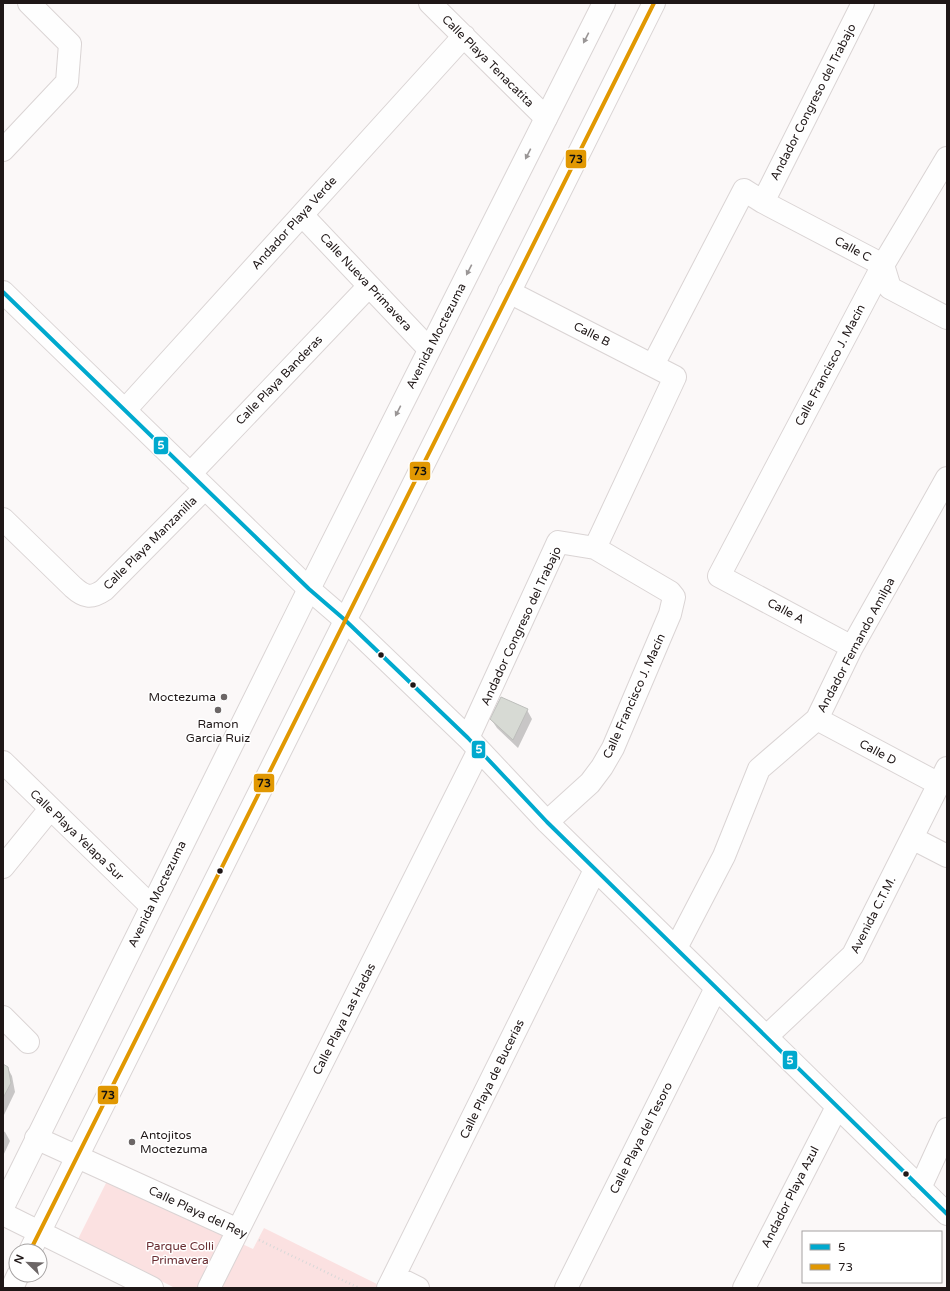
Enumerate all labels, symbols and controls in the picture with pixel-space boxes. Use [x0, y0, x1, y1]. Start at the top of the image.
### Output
street label: Calle Playa Tenacatita [439, 12, 537, 110]
street label: Andador Congreso del Trabajo [767, 21, 859, 183]
one-way arrow [583, 32, 589, 44]
one-way arrow [525, 148, 531, 160]
line badge: 73 [565, 149, 587, 169]
text: 73 [569, 153, 583, 166]
street label: Andador Playa Verde [249, 174, 340, 272]
street label: Calle Nueva Primavera [317, 230, 415, 334]
street label: Calle C [832, 234, 874, 264]
one-way arrow [466, 264, 472, 276]
street label: Avenida Moctezuma [403, 281, 469, 391]
street label: Calle Francisco J. Macín [792, 302, 868, 428]
street label: Calle B [571, 319, 613, 349]
street label: Calle Playa Banderas [233, 332, 325, 428]
one-way arrow [395, 405, 401, 417]
line badge: 5 [153, 436, 169, 455]
text: 5 [158, 439, 165, 452]
line badge: 73 [409, 461, 431, 481]
text: 73 [413, 465, 427, 478]
street label: Calle Playa Manzanilla [100, 493, 200, 593]
street label: Andador Congreso del Trabajo [478, 544, 564, 708]
street label: Andador Fernando Amilpa [814, 575, 898, 715]
street label: Calle A [765, 595, 807, 627]
street label: Calle Francisco J. Macín [600, 631, 668, 761]
unlabelled marker [376, 650, 386, 660]
unlabelled marker [408, 680, 418, 690]
place label: Moctezuma [149, 690, 216, 704]
marker: Moctezuma [219, 692, 229, 702]
marker: Ramon Garcia Ruiz [213, 705, 223, 715]
place label: Ramon Garcia Ruiz [186, 717, 250, 745]
street label: Calle D [857, 736, 899, 768]
line badge: 5 [471, 740, 486, 759]
text: 5 [476, 743, 483, 756]
line badge: 73 [253, 773, 275, 793]
text: 73 [257, 777, 271, 790]
street label: Calle Playa Yelapa Sur [27, 787, 127, 884]
street label: Avenida Moctezuma [125, 838, 189, 950]
unlabelled marker [215, 866, 225, 876]
street label: Avenida C.T.M. [848, 874, 898, 956]
street label: Calle Playa Las Hadas [310, 961, 378, 1077]
street label: Calle Playa de Bucerías [457, 1017, 527, 1141]
line badge: 5 [782, 1050, 798, 1070]
text: 5 [787, 1054, 794, 1067]
street label: Calle Playa del Tesoro [607, 1080, 675, 1196]
line badge: 73 [97, 1085, 119, 1105]
text: 73 [101, 1089, 115, 1102]
place label: Antojitos Moctezuma [140, 1128, 207, 1156]
marker: Antojitos Moctezuma [127, 1137, 137, 1147]
street label: Andador Playa Azul [758, 1144, 822, 1250]
unlabelled marker [901, 1169, 911, 1179]
street label: Calle Playa del Rey [147, 1183, 250, 1241]
legend [802, 1231, 942, 1283]
park label: Parque Colli Primavera [146, 1239, 214, 1267]
text: 5 [838, 1240, 846, 1254]
north arrow [8, 1243, 48, 1283]
text: N [12, 1253, 27, 1266]
text: 73 [838, 1260, 853, 1274]

